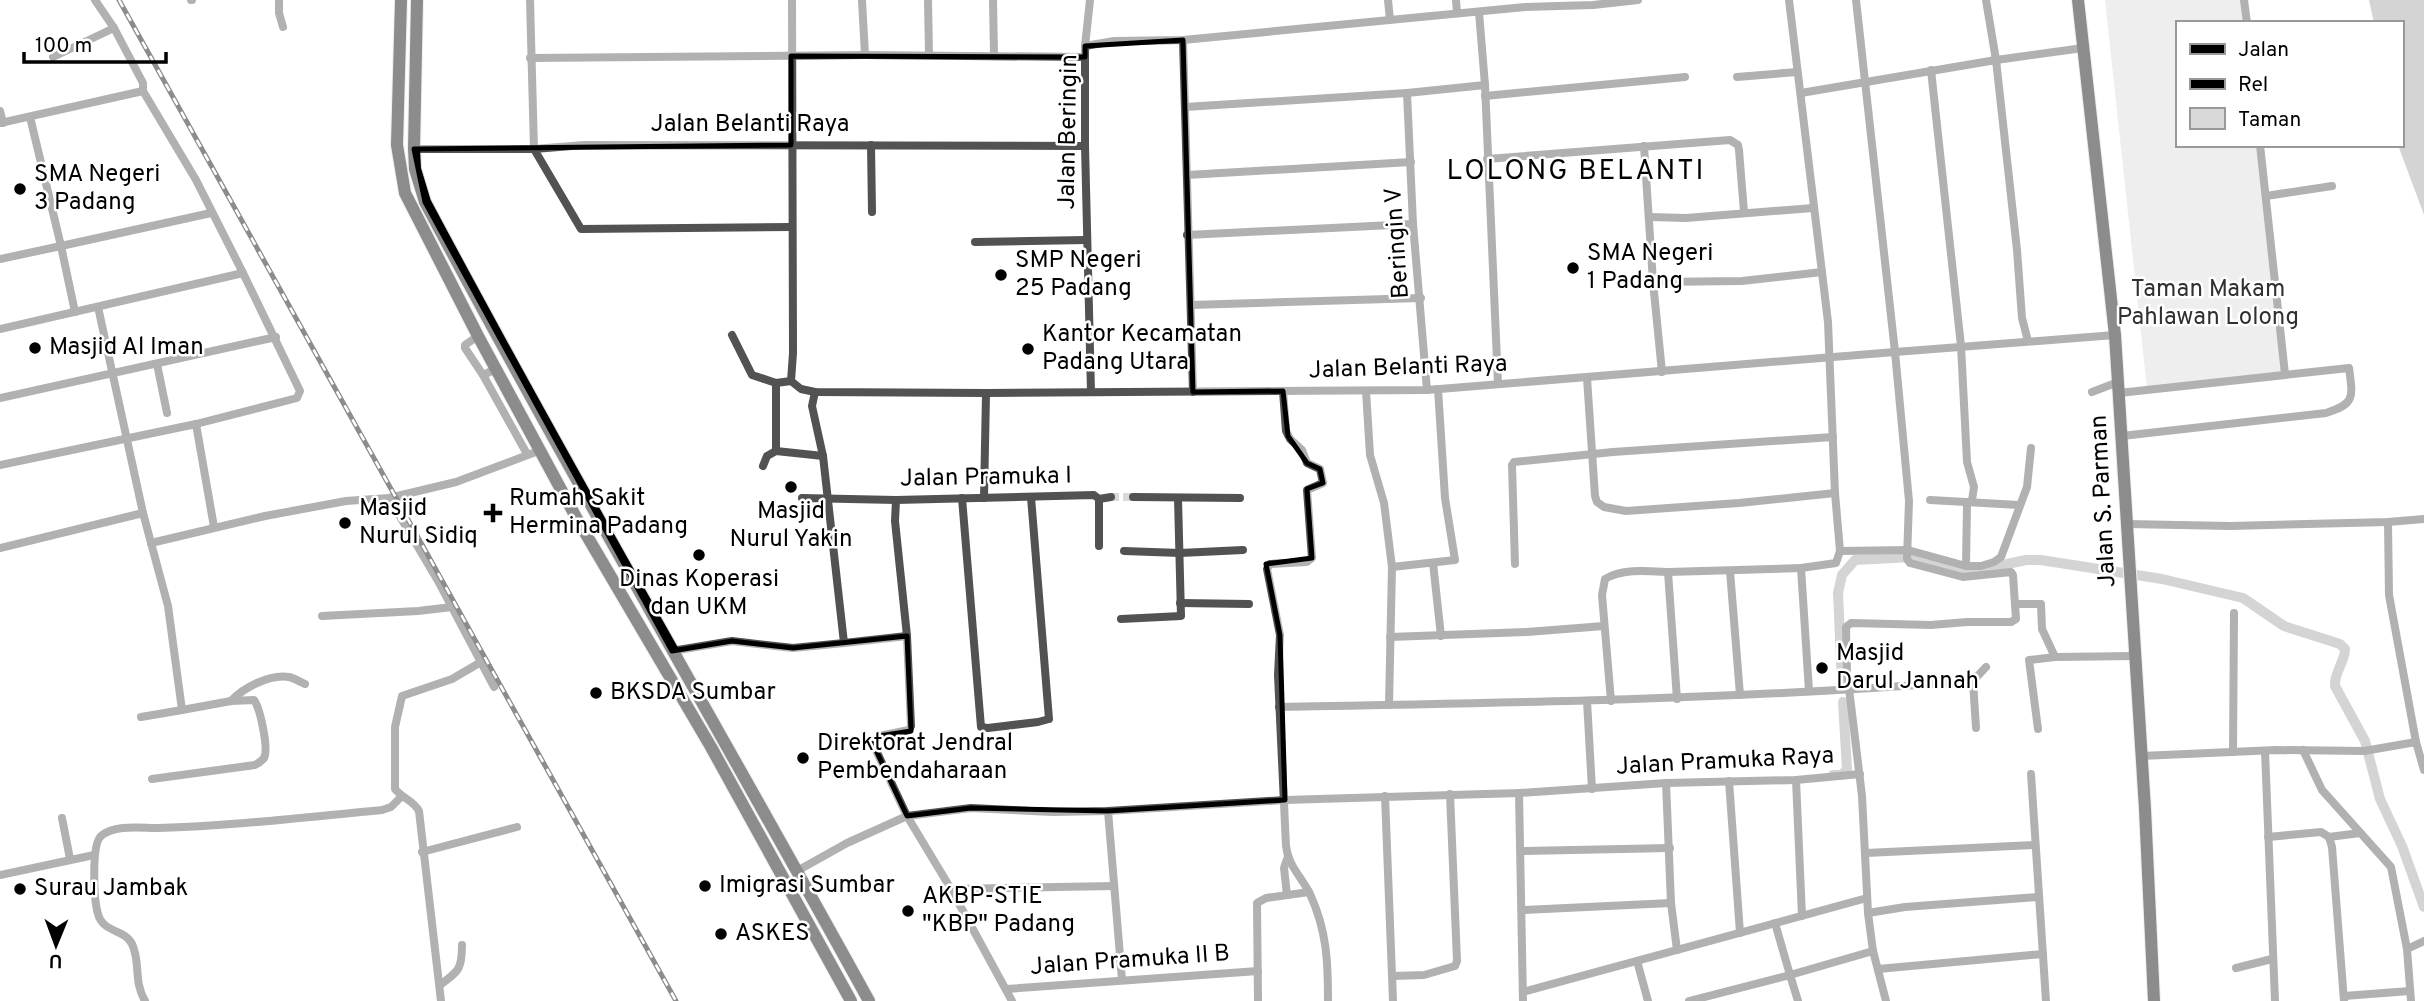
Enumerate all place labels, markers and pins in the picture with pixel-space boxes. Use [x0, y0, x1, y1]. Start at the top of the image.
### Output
place label: SMA Negeri 3 Padang [34, 160, 160, 218]
marker: SMA Negeri 3 Padang [12, 181, 28, 197]
place label: SMA Negeri 1 Padang [1587, 239, 1713, 297]
place label: SMP Negeri 25 Padang [1015, 246, 1142, 304]
marker: SMA Negeri 1 Padang [1565, 260, 1581, 276]
marker: SMP Negeri 25 Padang [993, 267, 1009, 283]
place label: Kantor Kecamatan Padang Utara [1042, 320, 1242, 378]
place label: Masjid Al Iman [49, 333, 204, 363]
marker: Masjid Al Iman [27, 340, 43, 356]
marker: Kantor Kecamatan Padang Utara [1020, 341, 1036, 357]
marker: Masjid Nurul Yakin [783, 479, 799, 495]
place label: Rumah Sakit Hermina Padang [509, 484, 688, 542]
place label: Masjid Nurul Sidiq [359, 494, 478, 552]
place label: Masjid Nurul Yakin [730, 497, 852, 555]
marker: Rumah Sakit Hermina Padang [483, 503, 503, 523]
marker: Masjid Nurul Sidiq [337, 515, 353, 531]
marker: Dinas Koperasi dan UKM [691, 547, 707, 563]
place label: Dinas Koperasi dan UKM [619, 565, 779, 623]
place label: Masjid Darul Jannah [1836, 639, 1979, 697]
marker: Masjid Darul Jannah [1814, 660, 1830, 676]
place label: BKSDA Sumbar [610, 678, 776, 708]
marker: BKSDA Sumbar [588, 685, 604, 701]
place label: Direktorat Jendral Pembendaharaan [817, 729, 1013, 787]
marker: Direktorat Jendral Pembendaharaan [795, 750, 811, 766]
place label: Imigrasi Sumbar [719, 871, 895, 901]
place label: Surau Jambak [34, 874, 188, 904]
marker: Imigrasi Sumbar [697, 878, 713, 894]
marker: Surau Jambak [12, 881, 28, 897]
place label: AKBP-STIE "KBP" Padang [922, 882, 1075, 940]
marker: AKBP-STIE "KBP" Padang [900, 903, 916, 919]
place label: ASKES [735, 919, 810, 949]
marker: ASKES [713, 926, 729, 942]

